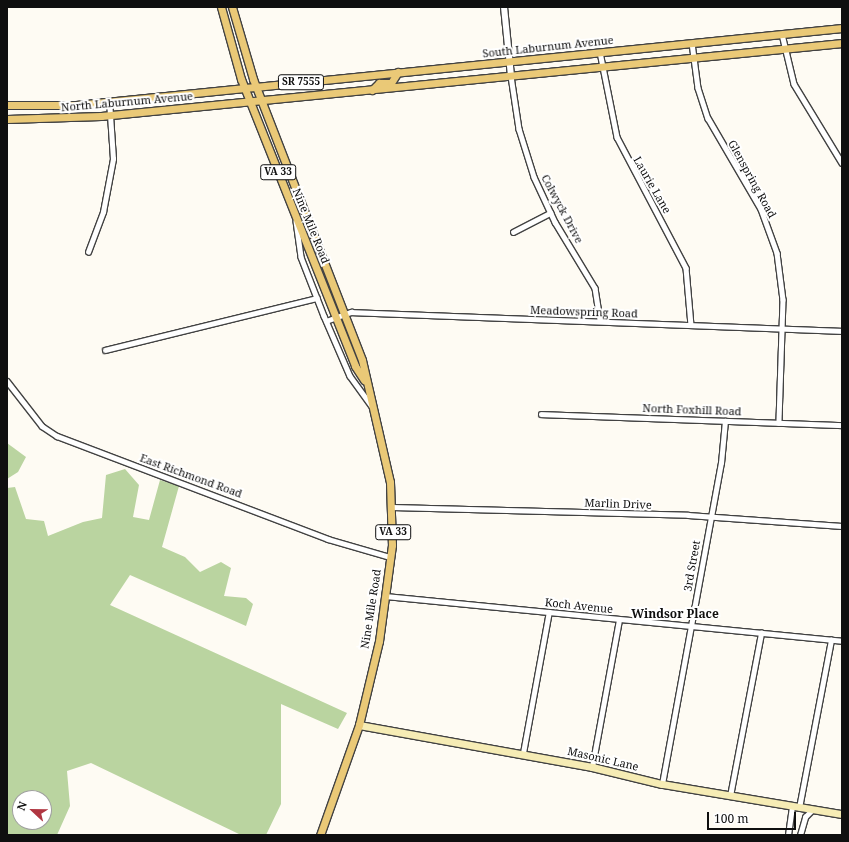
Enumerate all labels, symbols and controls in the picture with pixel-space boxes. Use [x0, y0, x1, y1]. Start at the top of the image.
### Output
street label: South Laburnum Avenue [482, 34, 614, 60]
road number: SR 7555 [277, 74, 325, 90]
street label: North Laburnum Avenue [61, 90, 193, 114]
street label: Glenspring Road [725, 138, 779, 220]
street label: Laurie Lane [630, 154, 674, 216]
road number: VA 33 [260, 164, 296, 180]
street label: Colwyck Drive [538, 172, 586, 246]
street label: Nine Mile Road [290, 186, 332, 266]
street label: Meadowspring Road [530, 304, 638, 320]
street label: North Foxhill Road [642, 402, 742, 418]
street label: East Richmond Road [138, 451, 244, 501]
street label: Marlin Drive [584, 496, 652, 512]
road number: VA 33 [375, 524, 411, 540]
street label: 3rd Street [681, 539, 703, 593]
street label: Nine Mile Road [358, 568, 384, 650]
street label: Koch Avenue [544, 596, 614, 616]
district label: Windsor Place [631, 607, 719, 621]
street label: Masonic Lane [566, 744, 640, 774]
north arrow [12, 790, 52, 830]
text: N [13, 799, 30, 813]
scale bar [709, 804, 798, 830]
text: 100 m [714, 810, 749, 827]

